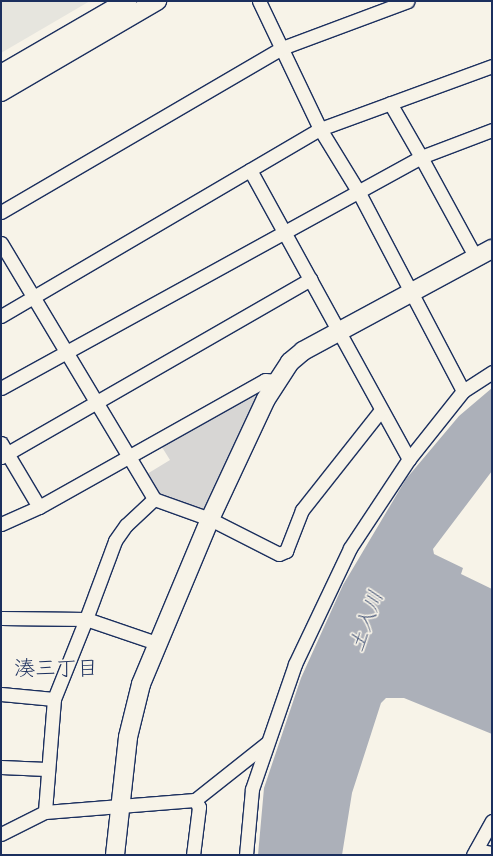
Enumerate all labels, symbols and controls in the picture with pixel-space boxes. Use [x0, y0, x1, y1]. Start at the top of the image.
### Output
water label: 土入川 [343, 587, 389, 655]
district label: 湊三丁目 [14, 655, 98, 681]

